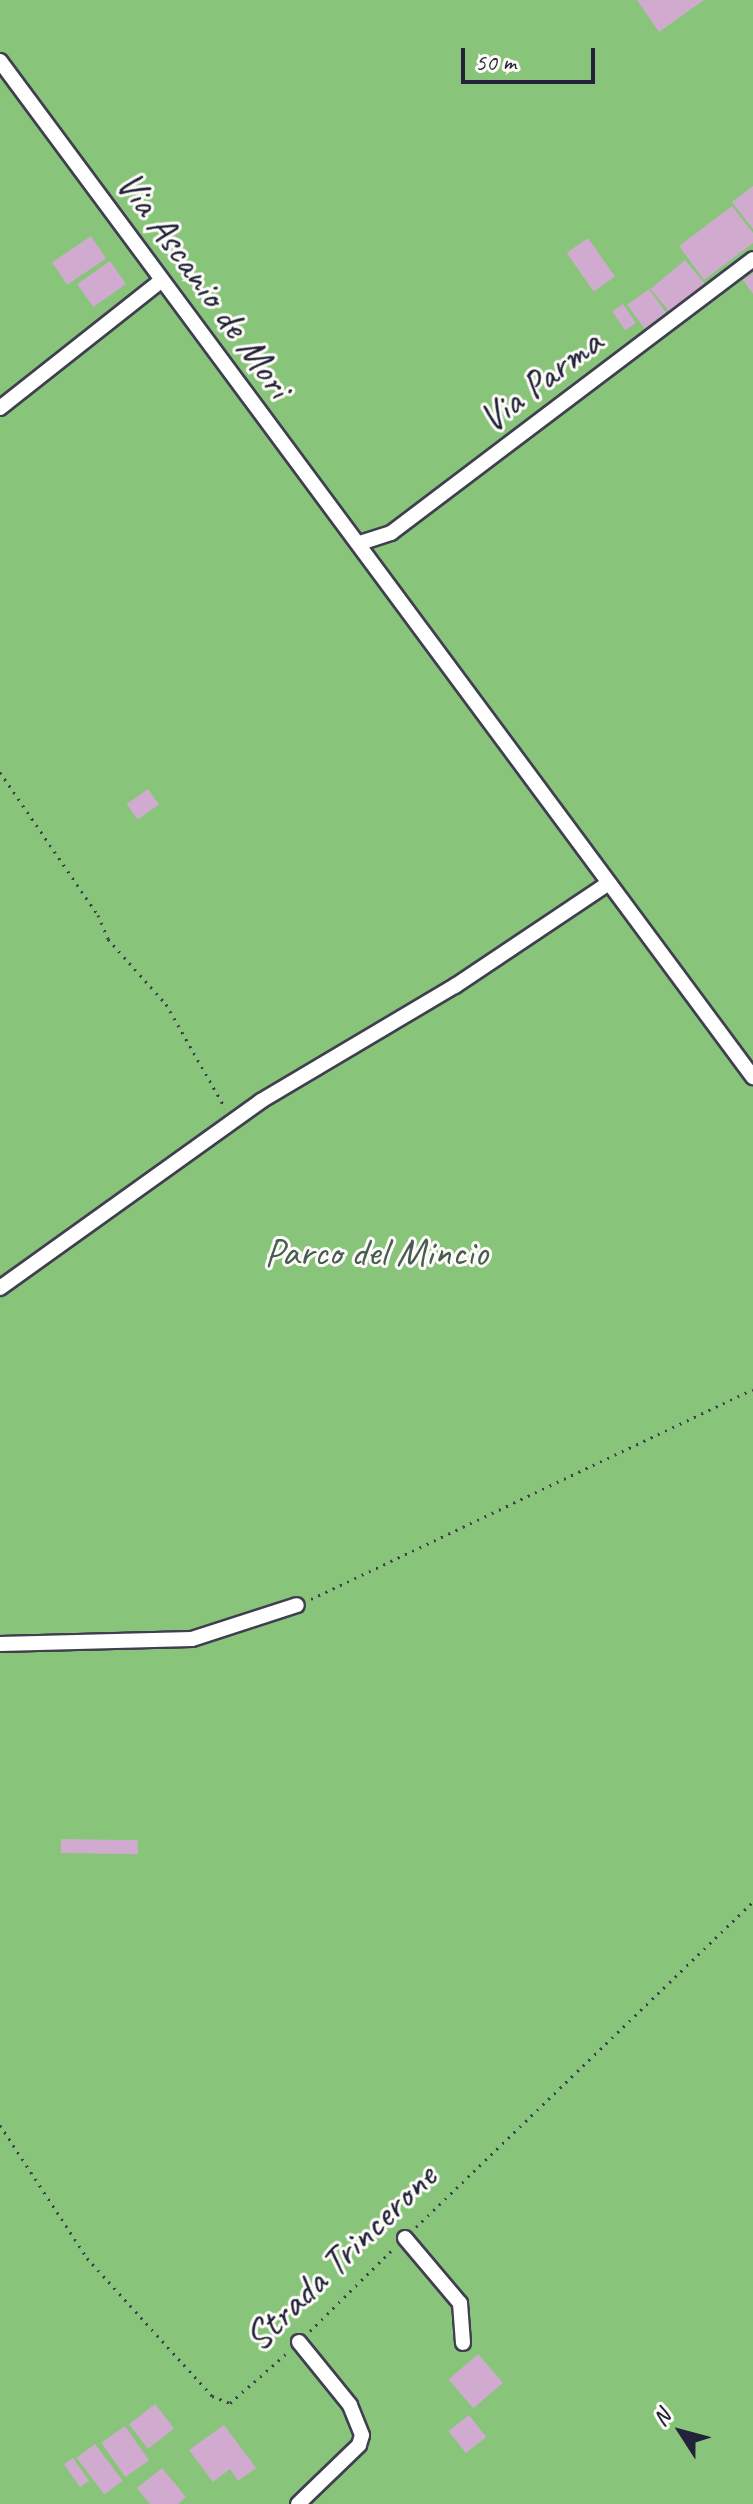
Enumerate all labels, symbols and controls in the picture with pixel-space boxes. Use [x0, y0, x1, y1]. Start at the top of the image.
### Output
scale bar [465, 32, 599, 82]
text: 50 m [475, 47, 516, 77]
street label: Via Ascanio de Mori [106, 161, 304, 407]
street label: Via Parma [469, 318, 611, 442]
park label: Parco del Mincio [265, 1228, 487, 1276]
street label: Strada Trincerone [234, 2153, 446, 2361]
north arrow [641, 2392, 721, 2472]
text: N [646, 2404, 677, 2432]

